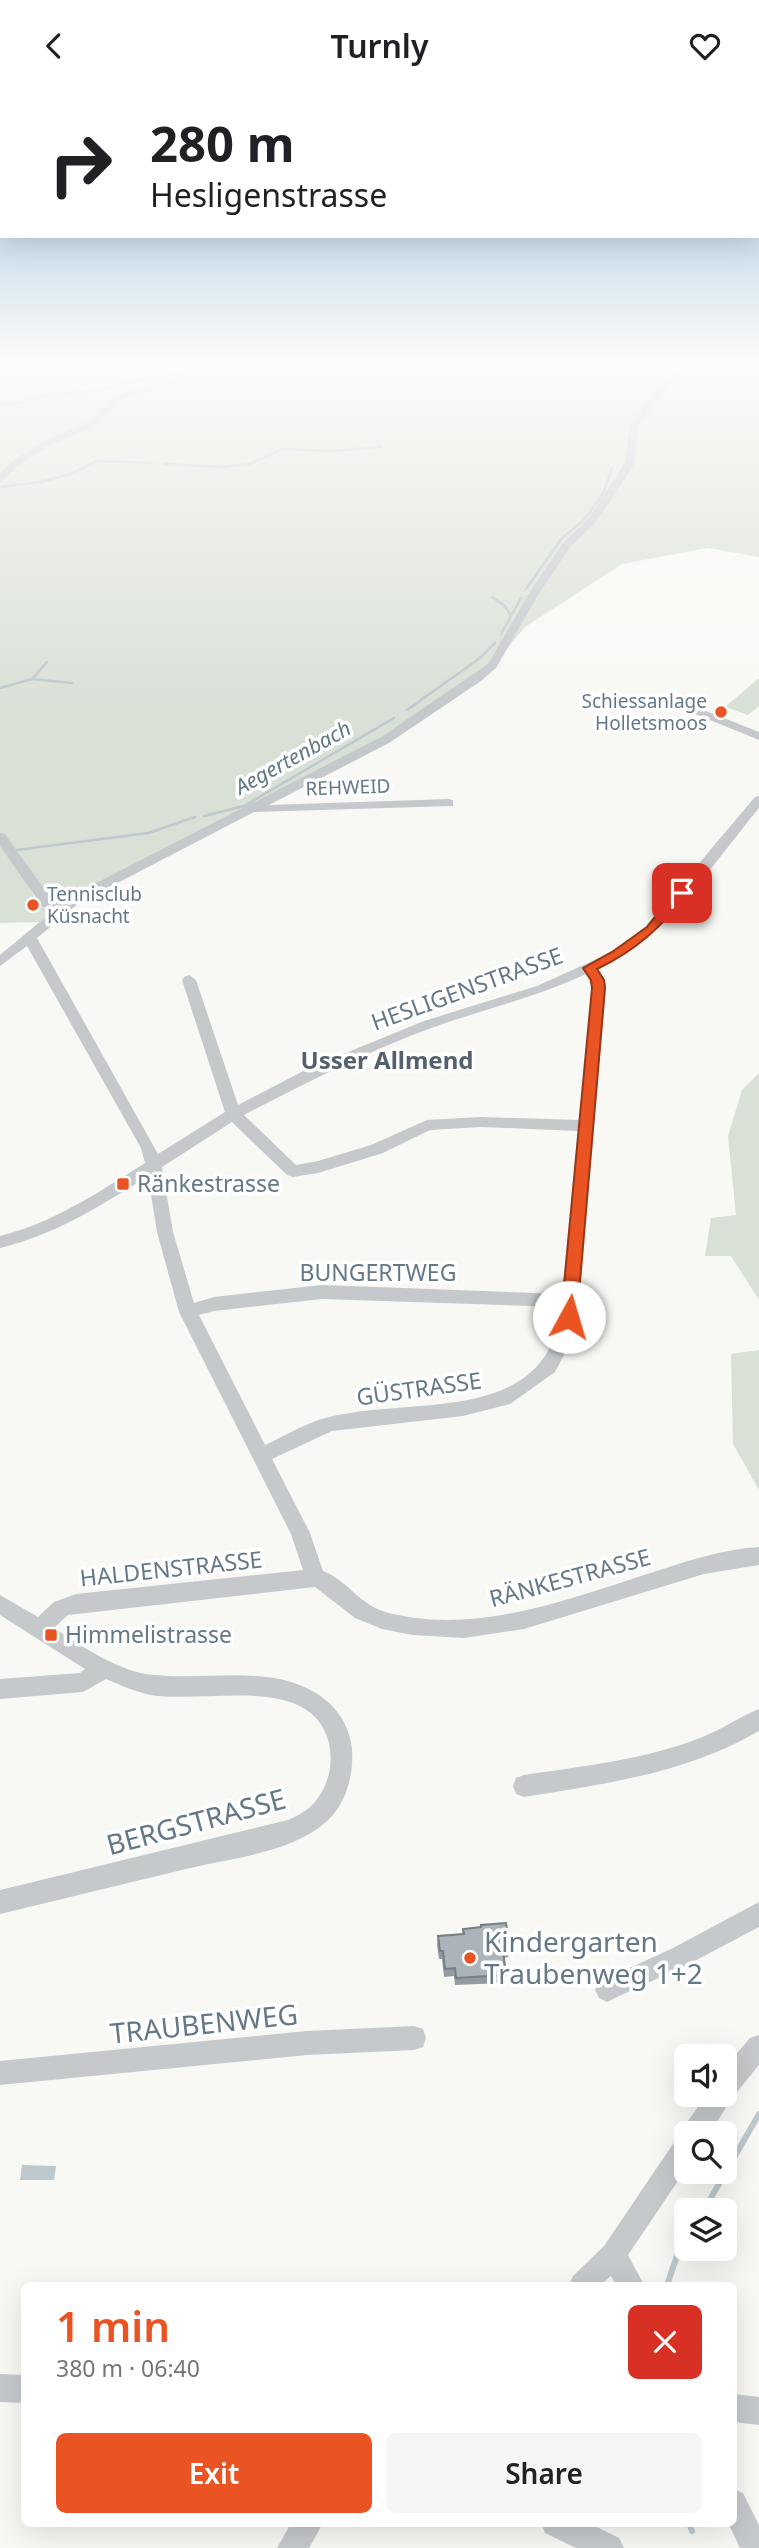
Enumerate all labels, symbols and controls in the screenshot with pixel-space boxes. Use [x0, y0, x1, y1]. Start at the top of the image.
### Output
text: Turnly [331, 24, 428, 67]
icon: back [35, 27, 73, 65]
icon: heart [686, 27, 724, 65]
text: 280 m [150, 110, 295, 176]
icon: right [35, 119, 126, 210]
text: Hesligenstrasse [150, 173, 387, 216]
place label: Schiessanlage Holletsmoos [582, 688, 707, 736]
marker: Schiessanlage Holletsmoos [713, 704, 729, 720]
water label: Aegertenbach [228, 714, 356, 802]
street label: REHWEID [305, 773, 391, 801]
pin [652, 863, 712, 923]
icon: arrive [663, 874, 701, 912]
place label: Tennisclub Küsnacht [47, 881, 142, 929]
marker: Tennisclub Küsnacht [25, 897, 41, 913]
street label: HESLIGENSTRASSE [366, 939, 567, 1038]
district label: Usser Allmend [301, 1043, 473, 1076]
place label: Ränkestrasse [137, 1167, 280, 1199]
marker: Ränkestrasse [115, 1176, 131, 1192]
street label: BUNGERTWEG [300, 1256, 456, 1288]
position arrow [532, 1280, 606, 1354]
street label: GÜSTRASSE [354, 1363, 483, 1413]
street label: RÄNKESTRASSE [485, 1540, 654, 1614]
street label: HALDENSTRASSE [78, 1543, 264, 1593]
place label: Himmelistrasse [65, 1618, 232, 1650]
marker: Himmelistrasse [43, 1627, 59, 1643]
street label: BERGSTRASSE [102, 1779, 290, 1863]
place label: Kindergarten Traubenweg 1+2 [484, 1922, 703, 1992]
marker: Kindergarten Traubenweg 1+2 [462, 1950, 478, 1966]
street label: TRAUBENWEG [108, 1994, 300, 2052]
map controls [674, 2044, 737, 2261]
button: sound [674, 2044, 737, 2107]
button: search [674, 2121, 737, 2184]
button: layers [674, 2198, 737, 2261]
text: 1 min [56, 2297, 170, 2354]
button: close [628, 2305, 702, 2379]
text: 380 m · 06:40 [56, 2352, 200, 2384]
button: Exit [56, 2433, 372, 2513]
button: Share [386, 2433, 702, 2513]

